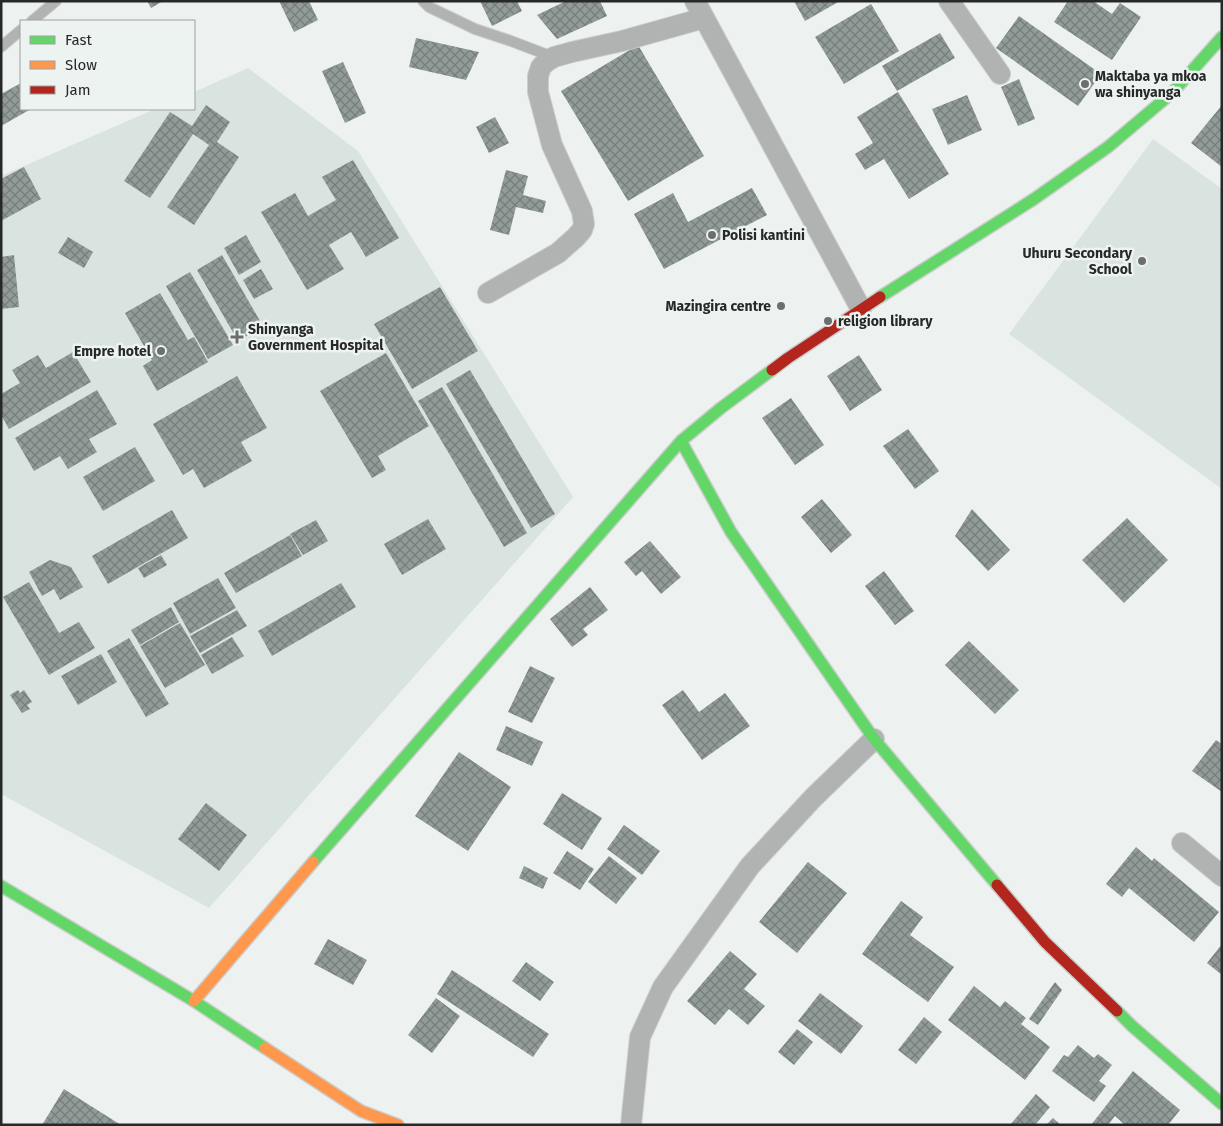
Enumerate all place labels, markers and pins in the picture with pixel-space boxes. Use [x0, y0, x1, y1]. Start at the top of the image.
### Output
place label: Maktaba ya mkoa wa shinyanga [1095, 68, 1207, 101]
marker: Maktaba ya mkoa wa shinyanga [1079, 78, 1091, 90]
place label: Polisi kantini [722, 227, 805, 244]
marker: Polisi kantini [706, 229, 718, 241]
place label: Uhuru Secondary School [1023, 245, 1133, 278]
marker: Uhuru Secondary School [1136, 255, 1148, 267]
place label: Mazingira centre [666, 298, 771, 315]
marker: Mazingira centre [775, 300, 787, 312]
place label: religion library [838, 313, 933, 330]
marker: religion library [822, 315, 834, 327]
place label: Shinyanga Government Hospital [248, 321, 384, 354]
marker: Shinyanga Government Hospital [230, 330, 244, 344]
place label: Empre hotel [74, 343, 152, 360]
marker: Empre hotel [155, 345, 167, 357]

